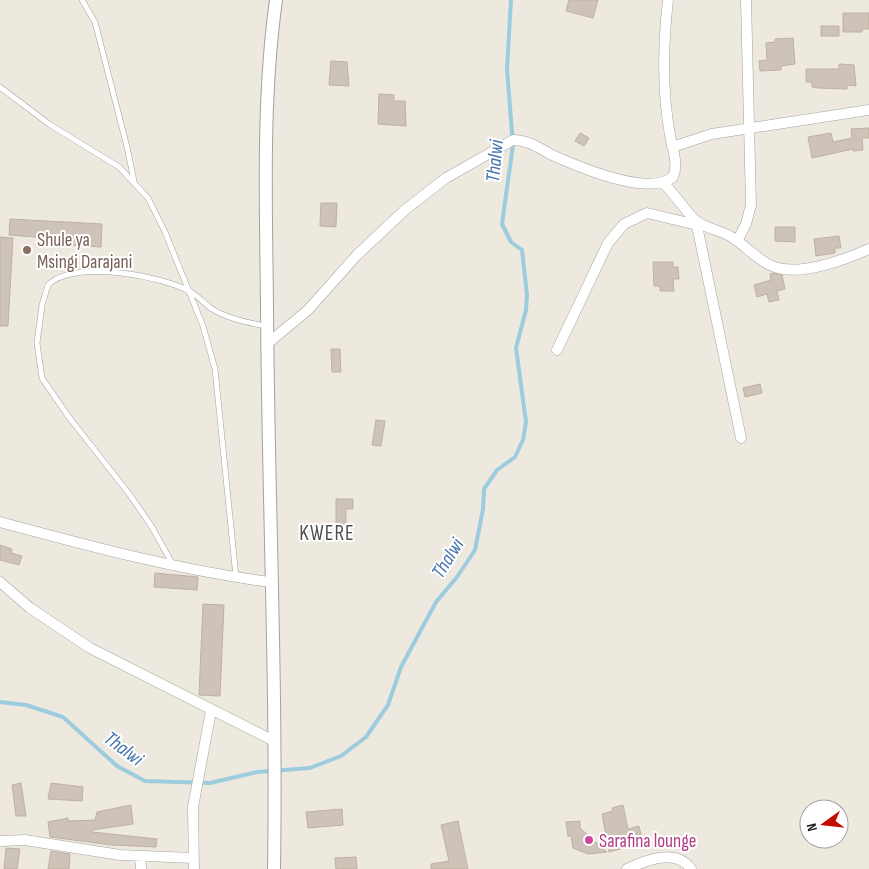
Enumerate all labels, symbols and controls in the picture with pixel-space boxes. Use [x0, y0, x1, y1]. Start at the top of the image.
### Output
water label: Thalwi [481, 137, 509, 183]
place label: Shule ya Msingi Darajani [37, 229, 132, 274]
marker: Shule ya Msingi Darajani [21, 244, 33, 256]
district label: KWERE [299, 521, 355, 546]
water label: Thalwi [426, 533, 470, 583]
water label: Thalwi [99, 726, 149, 772]
north arrow [799, 799, 849, 849]
text: N [803, 821, 821, 833]
place label: Sarafina lounge [599, 830, 696, 853]
marker: Sarafina lounge [583, 834, 595, 846]

